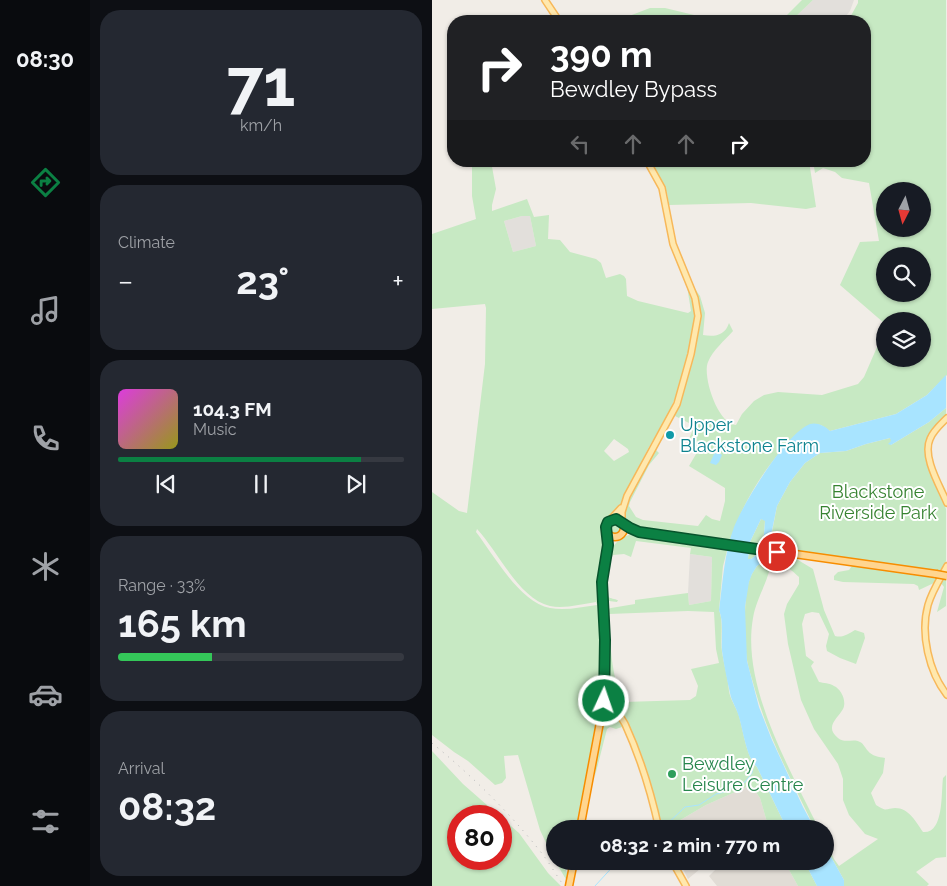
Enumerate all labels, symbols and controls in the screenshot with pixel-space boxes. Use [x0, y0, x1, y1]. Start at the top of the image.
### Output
text: 390 m [550, 34, 653, 75]
icon: right [467, 35, 532, 100]
text: 71 [227, 45, 295, 121]
text: 08:30 [16, 46, 74, 72]
text: Bewdley Bypass [550, 76, 717, 102]
text: km/h [240, 116, 282, 135]
icon: left [566, 130, 594, 158]
icon: ahead [619, 130, 647, 158]
icon: ahead [672, 130, 700, 158]
icon: right [725, 130, 753, 158]
icon: directions [28, 165, 63, 200]
north arrow [876, 182, 931, 238]
map controls [876, 182, 931, 367]
text: Climate [118, 233, 175, 252]
button: search [876, 247, 931, 302]
text: 23° [236, 258, 289, 303]
text: − [118, 265, 133, 298]
text: + [392, 265, 404, 298]
icon: music [28, 293, 63, 328]
button: layers [876, 312, 931, 367]
text: 104.3 FM [193, 398, 272, 420]
place label: Upper Blackstone Farm [680, 414, 819, 456]
text: Music [193, 420, 237, 439]
icon: phone [28, 421, 63, 456]
marker: Upper Blackstone Farm [664, 429, 676, 441]
icon: previous [152, 470, 180, 498]
icon: pause [247, 470, 275, 498]
icon: next [342, 470, 370, 498]
park label: Blackstone Riverside Park [819, 481, 937, 523]
pin [756, 531, 798, 573]
icon: arrive [763, 538, 791, 566]
icon: climate [28, 549, 63, 584]
text: Range · 33% [118, 576, 205, 595]
text: 165 km [118, 601, 247, 646]
position arrow [577, 674, 629, 726]
icon: car [28, 677, 63, 712]
place label: Bewdley Leisure Centre [682, 753, 804, 795]
text: Arrival [118, 759, 165, 778]
marker: Bewdley Leisure Centre [666, 768, 678, 780]
text: 08:32 [118, 784, 216, 829]
icon: filters [28, 804, 63, 839]
speed limit sign: 80 [447, 805, 512, 870]
text: 08:32 · 2 min · 770 m [600, 834, 780, 856]

